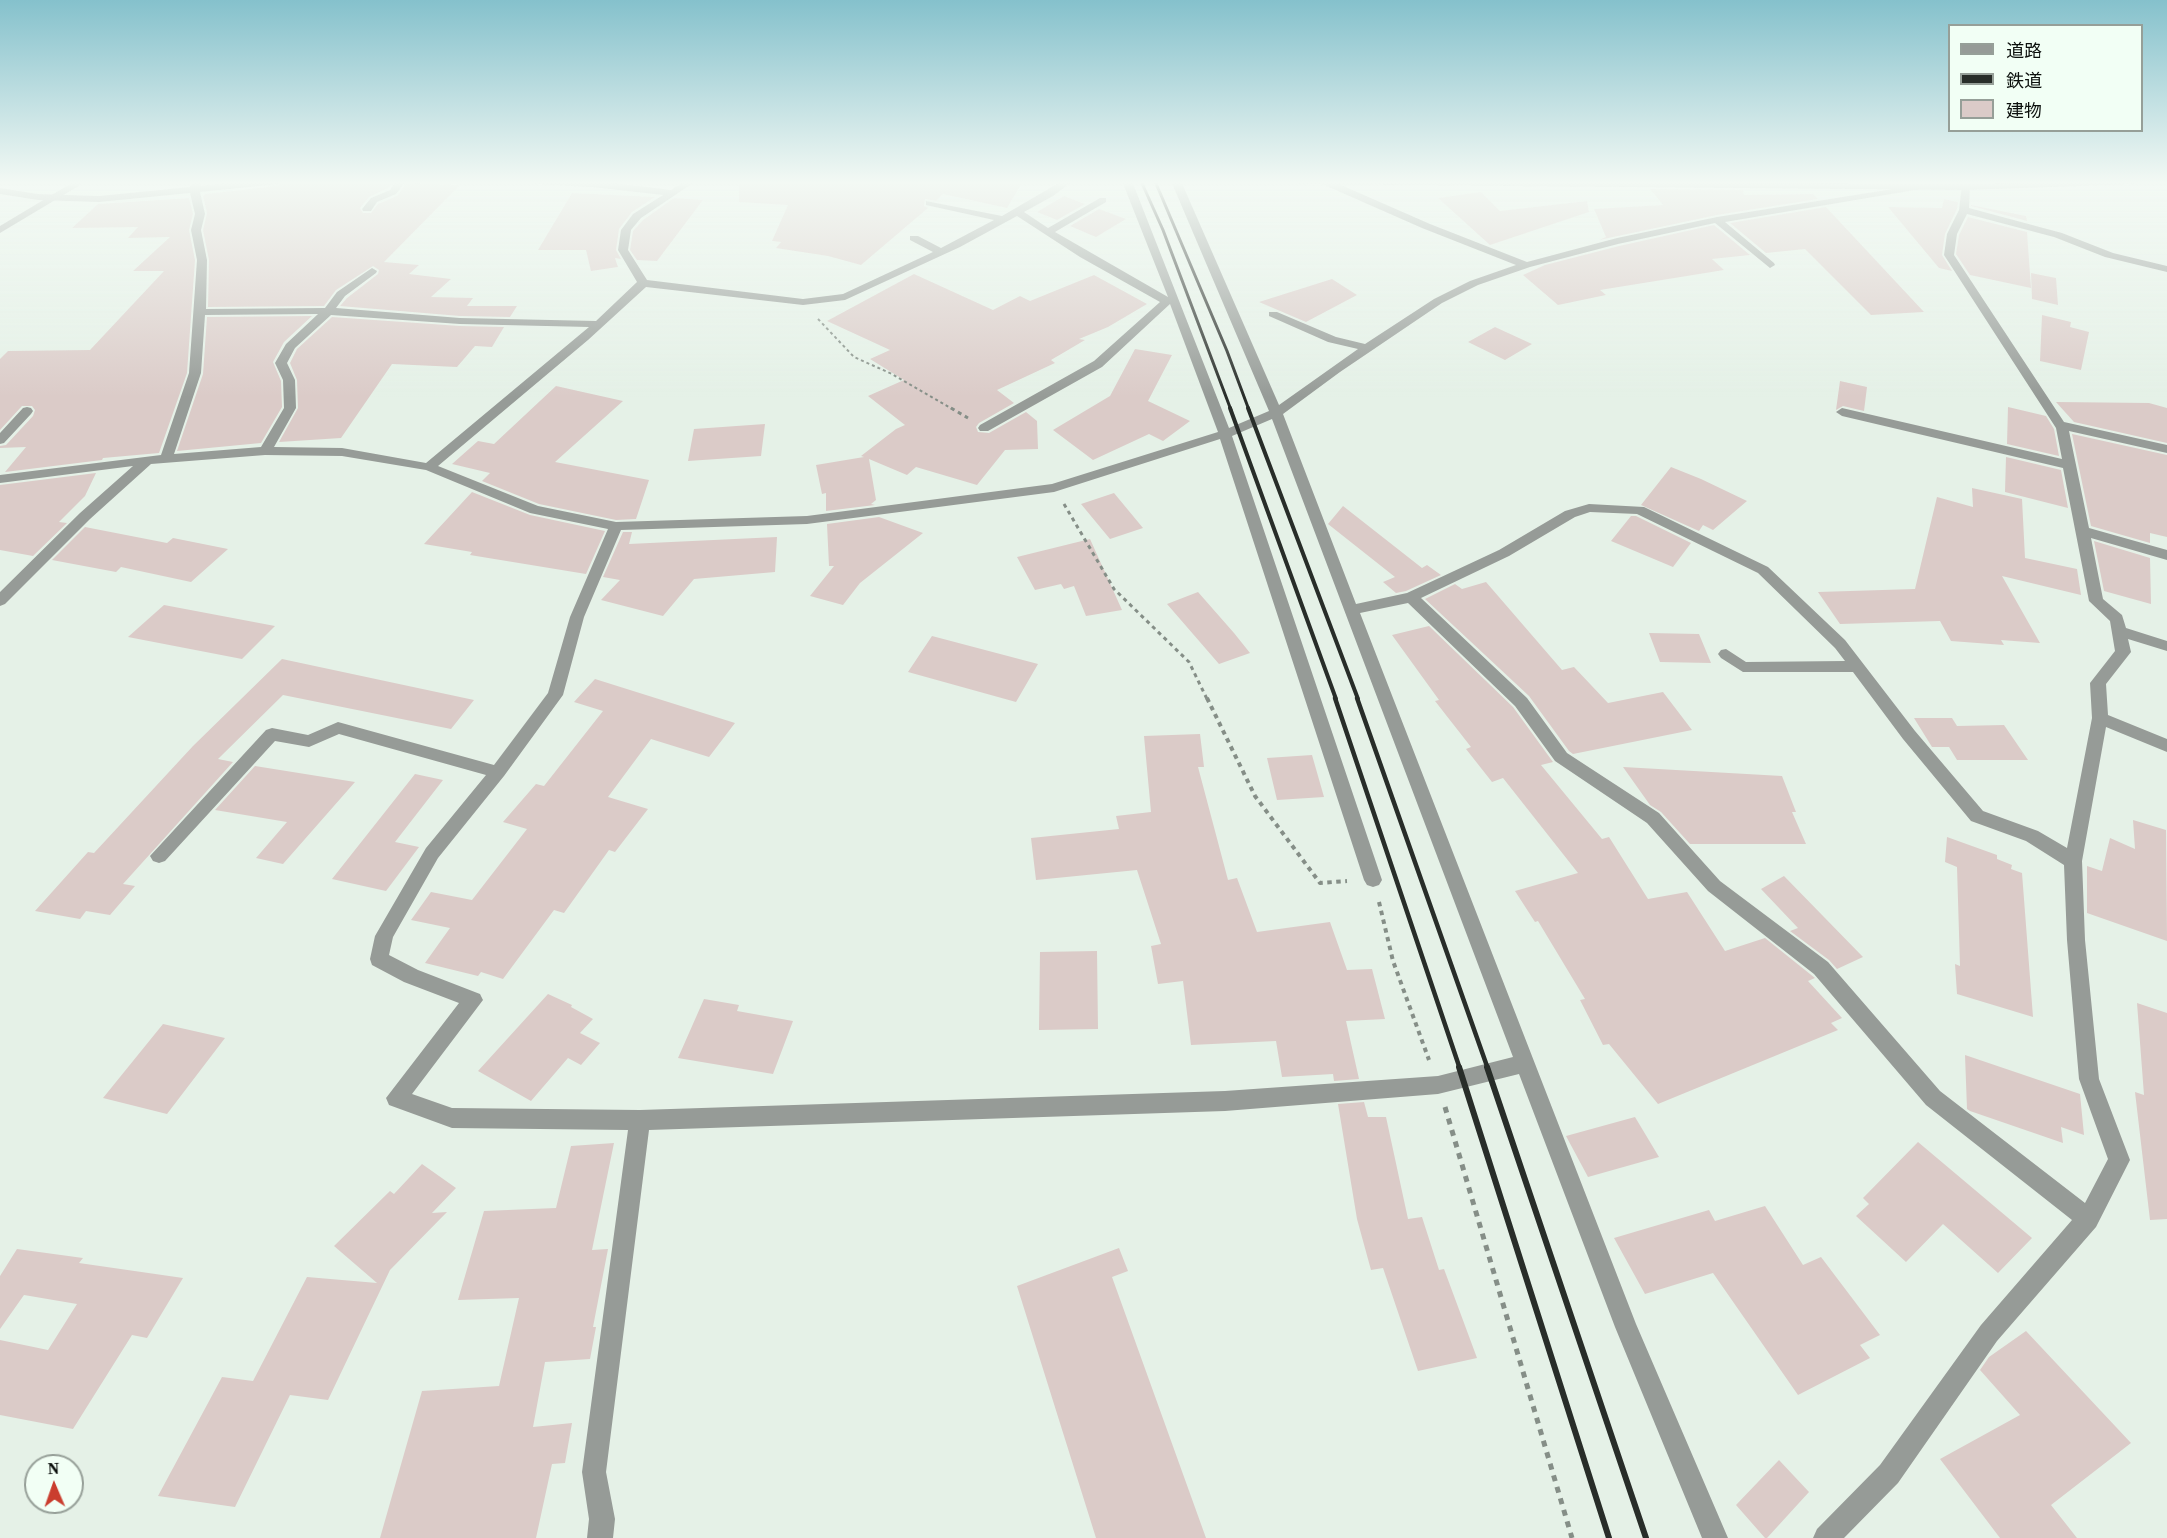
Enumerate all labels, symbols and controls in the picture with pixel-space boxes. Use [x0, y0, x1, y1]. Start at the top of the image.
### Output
legend [1948, 24, 2143, 132]
text: 道路 [2006, 38, 2042, 63]
text: 鉄道 [2006, 68, 2042, 93]
text: 建物 [2006, 98, 2042, 123]
north arrow [24, 1454, 84, 1514]
text: N [47, 1457, 60, 1479]

